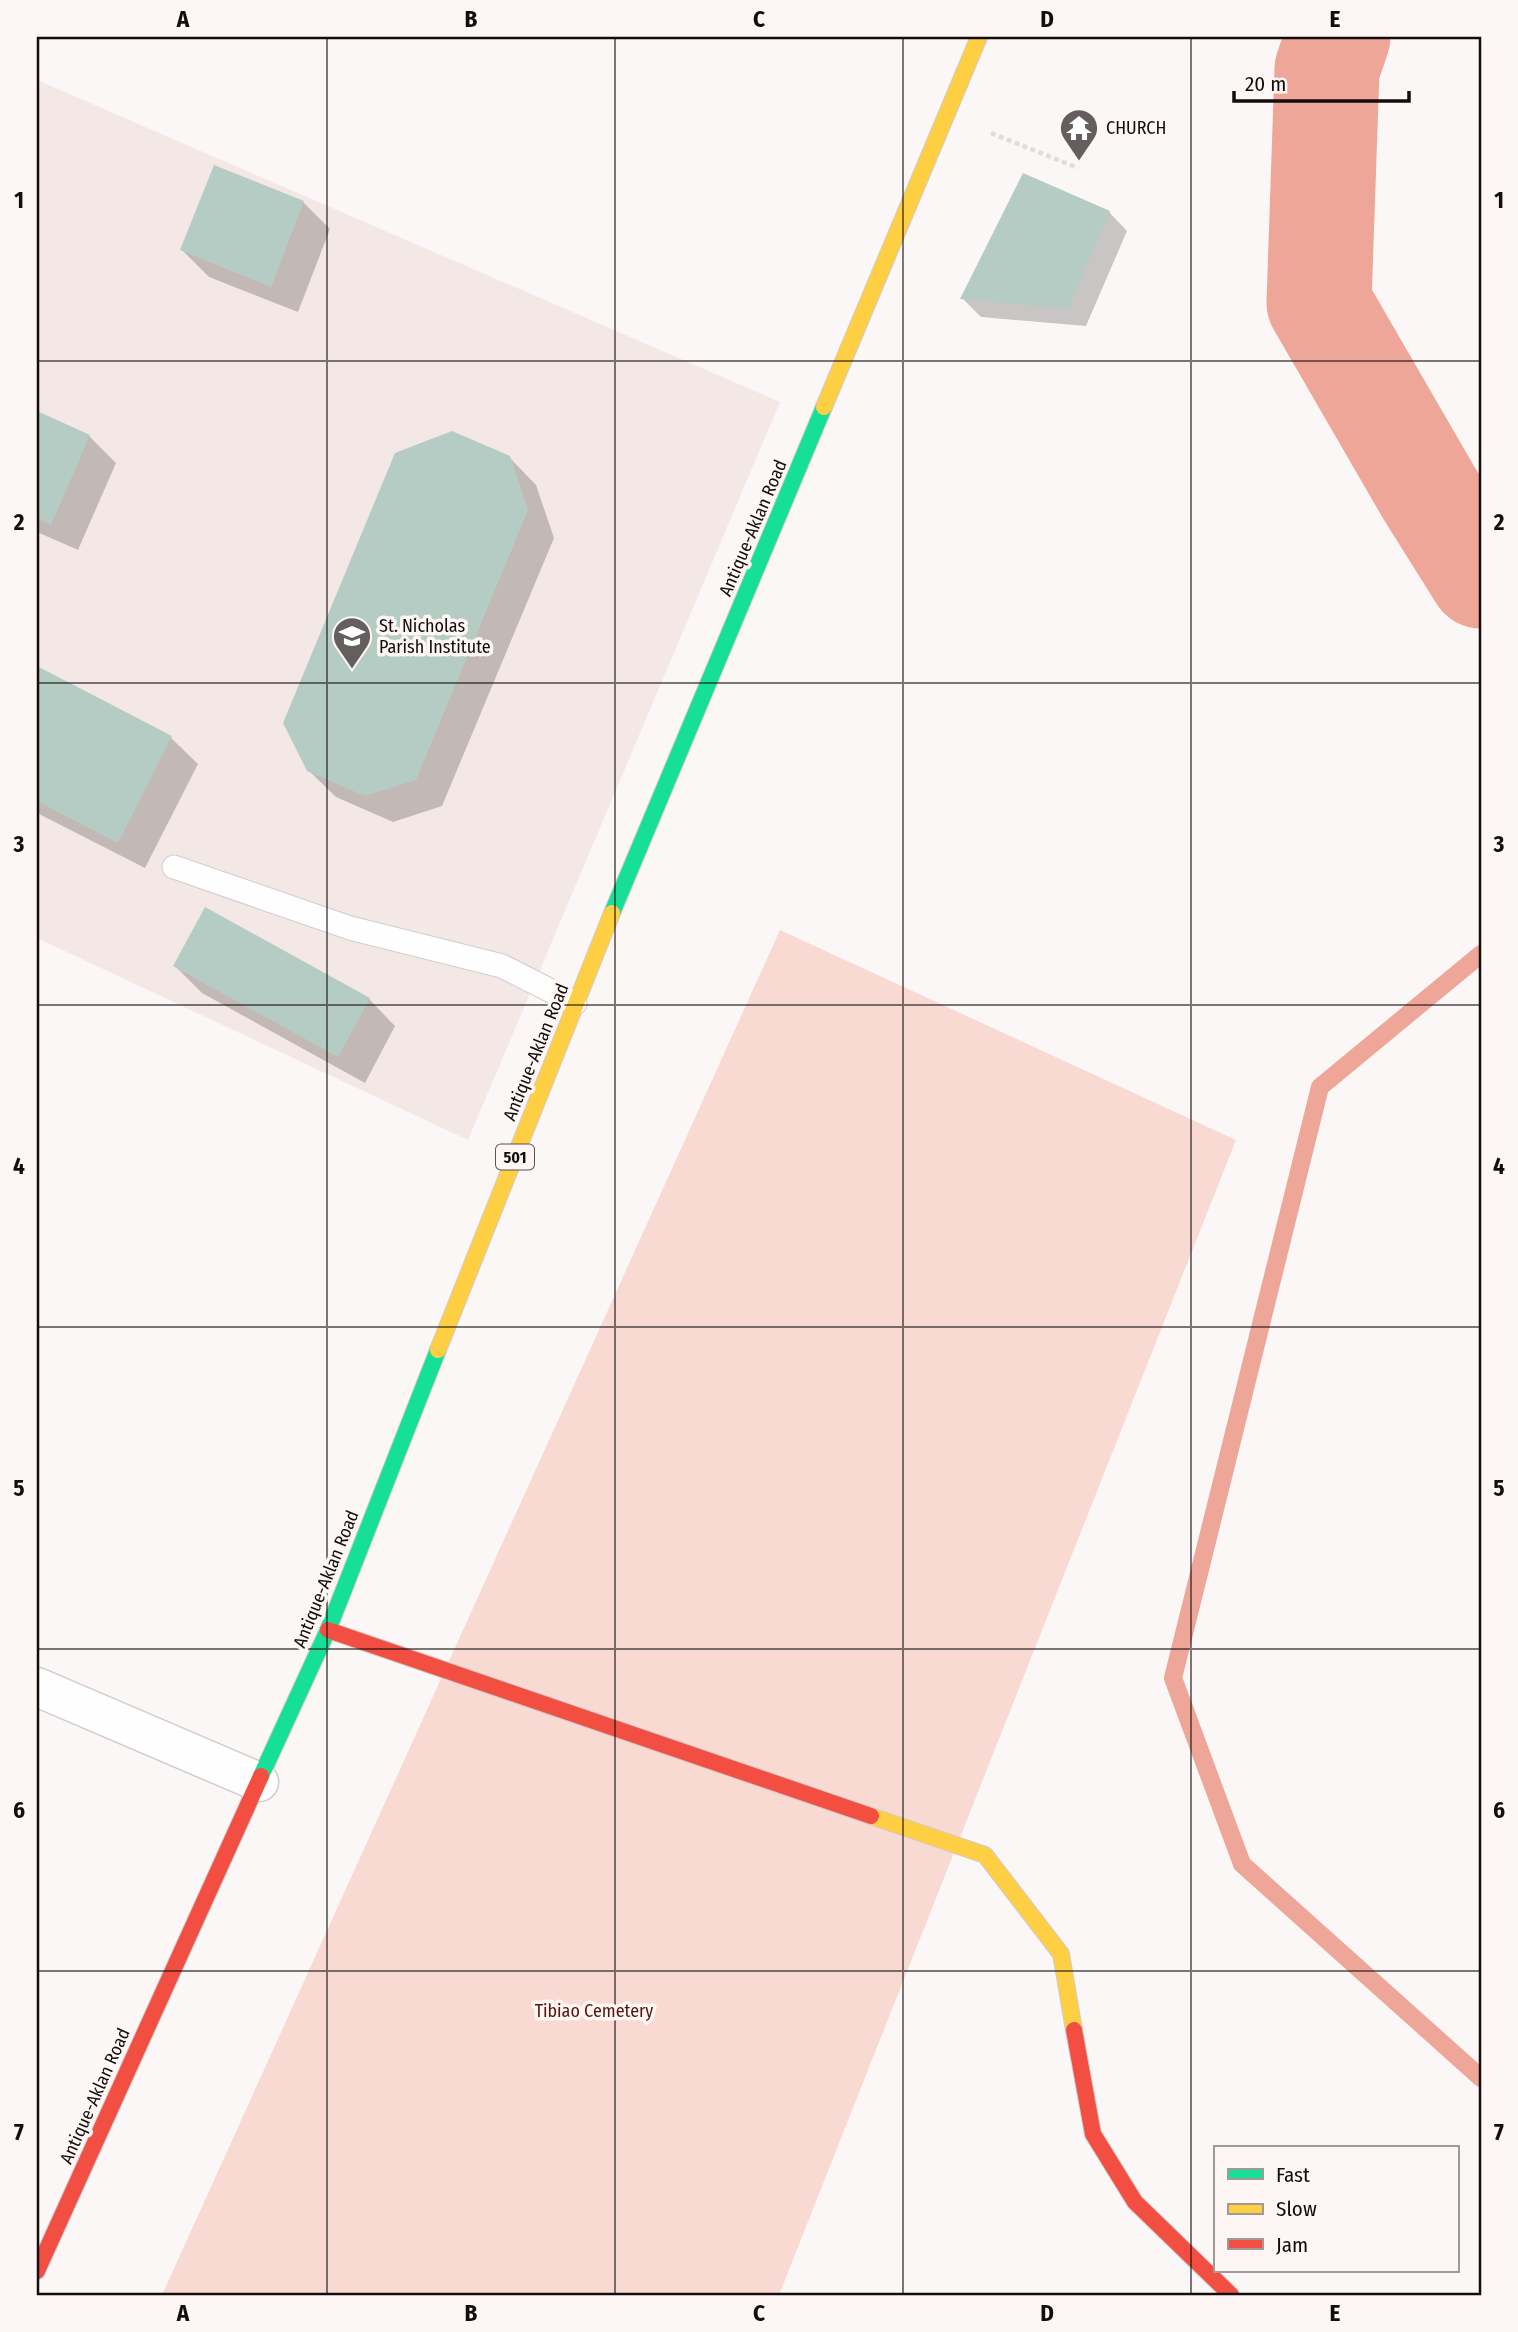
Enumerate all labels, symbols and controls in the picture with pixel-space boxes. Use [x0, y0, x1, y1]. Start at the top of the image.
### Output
text: A [176, 5, 190, 33]
text: B [465, 5, 478, 33]
text: C [753, 5, 765, 33]
text: D [1040, 5, 1054, 33]
text: E [1330, 5, 1341, 33]
scale bar [1234, 60, 1410, 104]
text: 20 m [1245, 71, 1286, 97]
temple icon: CHURCH [1058, 107, 1100, 162]
place label: CHURCH [1106, 117, 1166, 139]
text: 1 [14, 186, 24, 214]
text: 1 [1494, 186, 1504, 214]
street label: Antique-Aklan Road [714, 456, 792, 600]
text: 2 [13, 508, 25, 536]
text: 2 [1493, 508, 1505, 536]
school or university icon: St. Nicholas Parish Institute [331, 615, 373, 670]
place label: St. Nicholas Parish Institute [379, 615, 491, 658]
text: 3 [13, 830, 25, 858]
text: 3 [1493, 830, 1505, 858]
street label: Antique-Aklan Road [498, 980, 574, 1124]
road number: 501 [496, 1144, 534, 1170]
text: 4 [13, 1152, 25, 1180]
text: 4 [1493, 1152, 1505, 1180]
text: 5 [13, 1474, 25, 1502]
text: 5 [1493, 1474, 1505, 1502]
street label: Antique-Aklan Road [288, 1507, 364, 1651]
text: 6 [13, 1796, 25, 1824]
text: 6 [1493, 1796, 1505, 1824]
park label: Tibiao Cemetery [535, 2000, 653, 2022]
street label: Antique-Aklan Road [55, 2025, 135, 2167]
text: 7 [14, 2118, 24, 2146]
text: 7 [1494, 2118, 1504, 2146]
legend [1214, 2146, 1458, 2272]
text: Fast [1276, 2162, 1310, 2188]
text: Slow [1276, 2196, 1317, 2222]
text: Jam [1276, 2232, 1308, 2258]
text: A [176, 2299, 190, 2327]
text: B [465, 2299, 478, 2327]
text: C [753, 2299, 765, 2327]
text: D [1040, 2299, 1054, 2327]
text: E [1330, 2299, 1341, 2327]

